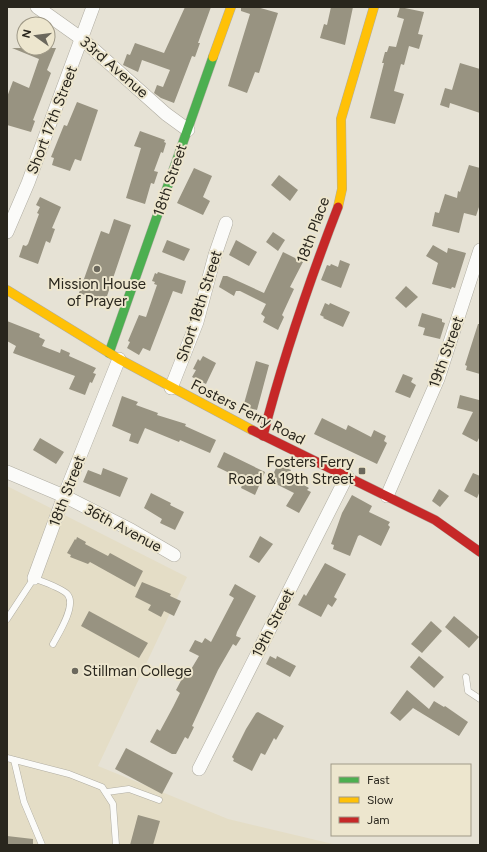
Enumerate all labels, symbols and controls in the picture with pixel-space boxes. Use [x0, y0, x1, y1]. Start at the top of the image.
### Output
north arrow [16, 16, 56, 56]
text: N [19, 28, 34, 39]
street label: 33rd Avenue [76, 32, 152, 102]
street label: Short 17th Street [23, 63, 81, 177]
street label: 18th Street [149, 141, 191, 218]
street label: 18th Place [293, 194, 333, 266]
street label: Short 18th Street [173, 248, 226, 364]
marker: Mission House of Prayer [92, 264, 102, 274]
place label: Mission House of Prayer [48, 275, 146, 310]
street label: 19th Street [425, 314, 467, 390]
street label: Fosters Ferry Road [188, 375, 308, 449]
street label: 18th Street [45, 452, 89, 529]
place label: Fosters Ferry Road & 19th Street [228, 453, 354, 488]
marker: Fosters Ferry Road & 19th Street [357, 466, 367, 476]
street label: 36th Avenue [81, 500, 165, 556]
street label: 19th Street [248, 585, 298, 660]
place label: Stillman College [83, 662, 192, 680]
marker: Stillman College [70, 666, 80, 676]
legend [331, 764, 471, 836]
text: Fast [367, 773, 390, 787]
text: Slow [367, 793, 394, 807]
text: Jam [367, 813, 390, 827]

